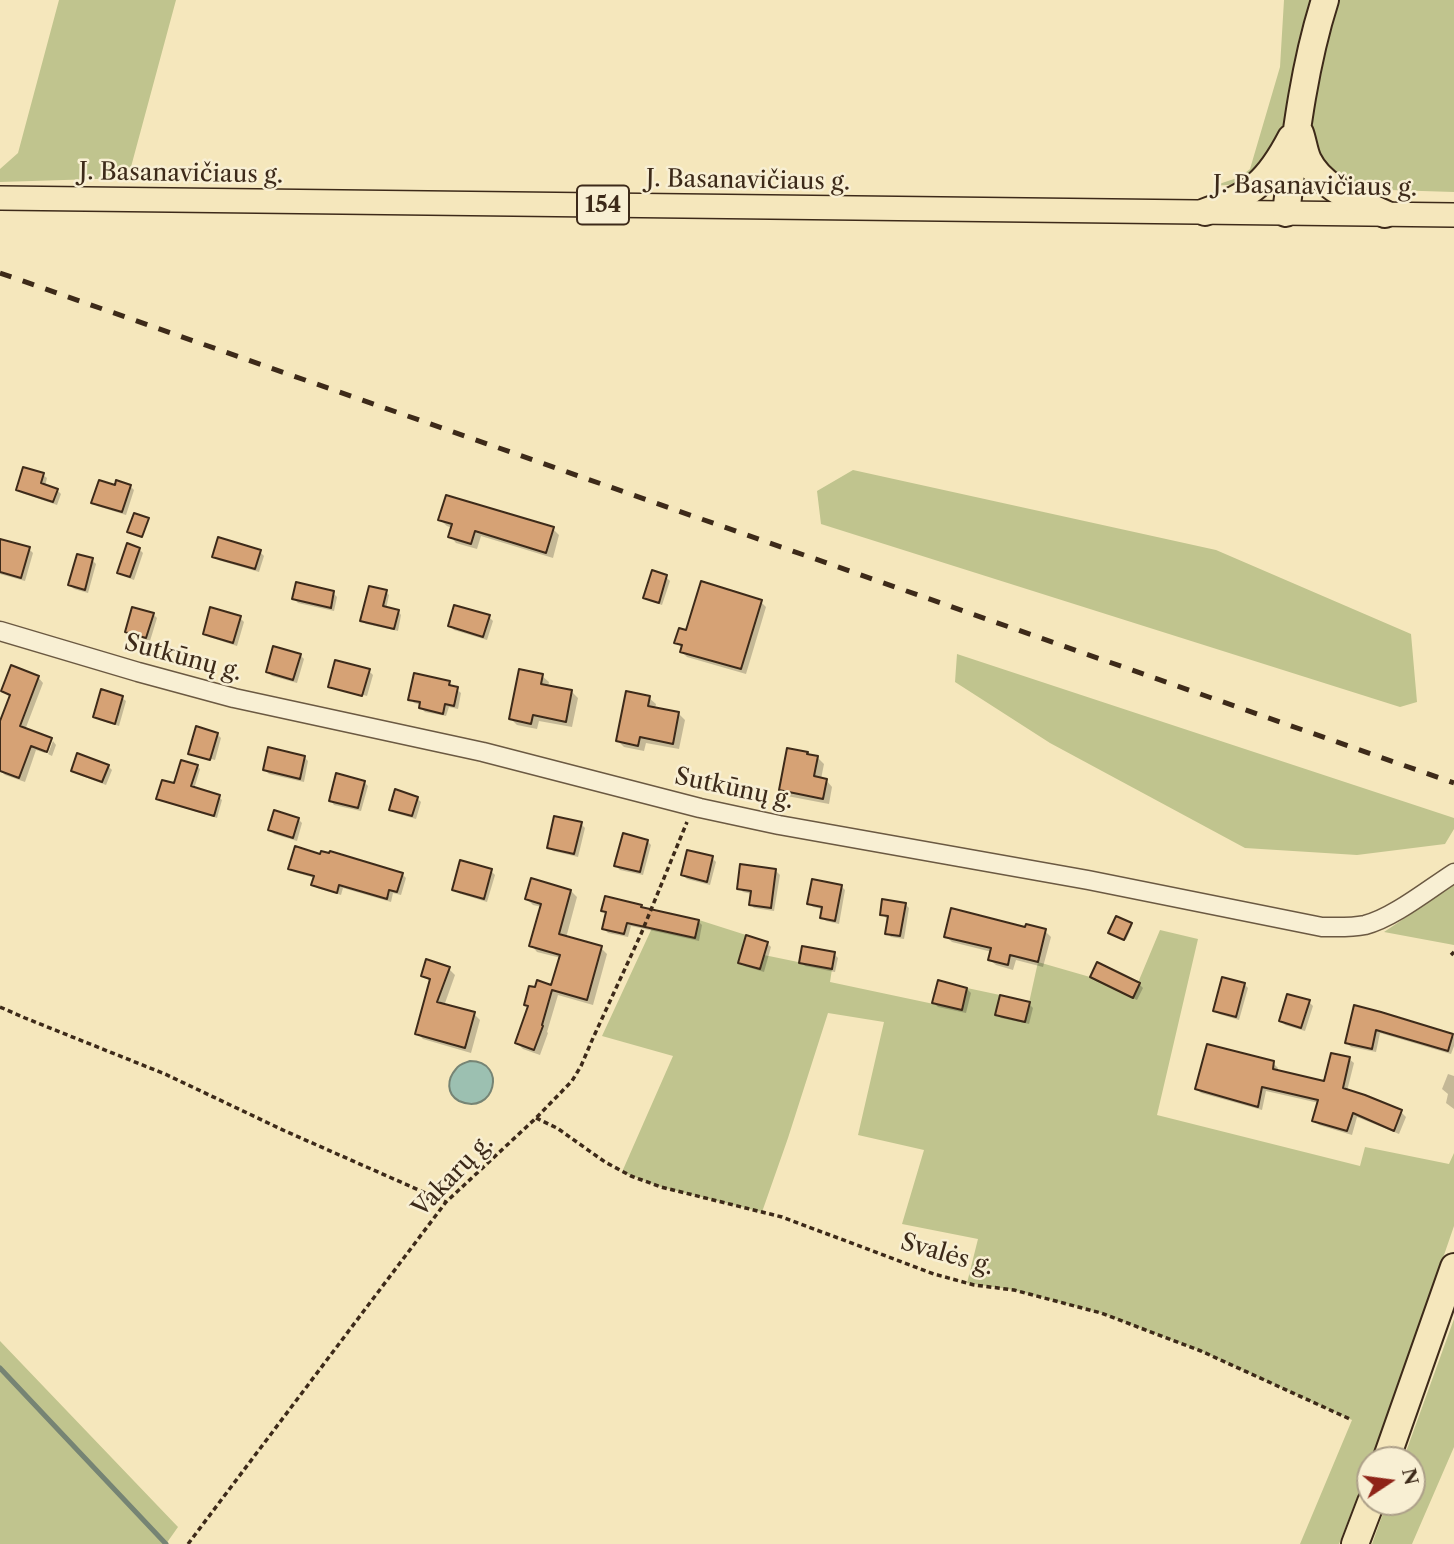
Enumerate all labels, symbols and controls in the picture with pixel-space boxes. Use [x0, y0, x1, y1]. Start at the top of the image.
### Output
street label: J. Basanavičiaus g. [79, 158, 283, 190]
street label: J. Basanavičiaus g. [646, 165, 850, 197]
street label: J. Basanavičiaus g. [1213, 171, 1417, 203]
road number: 154 [577, 186, 629, 224]
street label: Sutkūnų g. [121, 628, 245, 688]
street label: Sutkūnų g. [672, 762, 796, 816]
street label: Vakarų g. [407, 1129, 499, 1223]
street label: Svalės g. [897, 1228, 997, 1282]
north arrow [1356, 1446, 1426, 1516]
text: N [1397, 1466, 1423, 1487]

